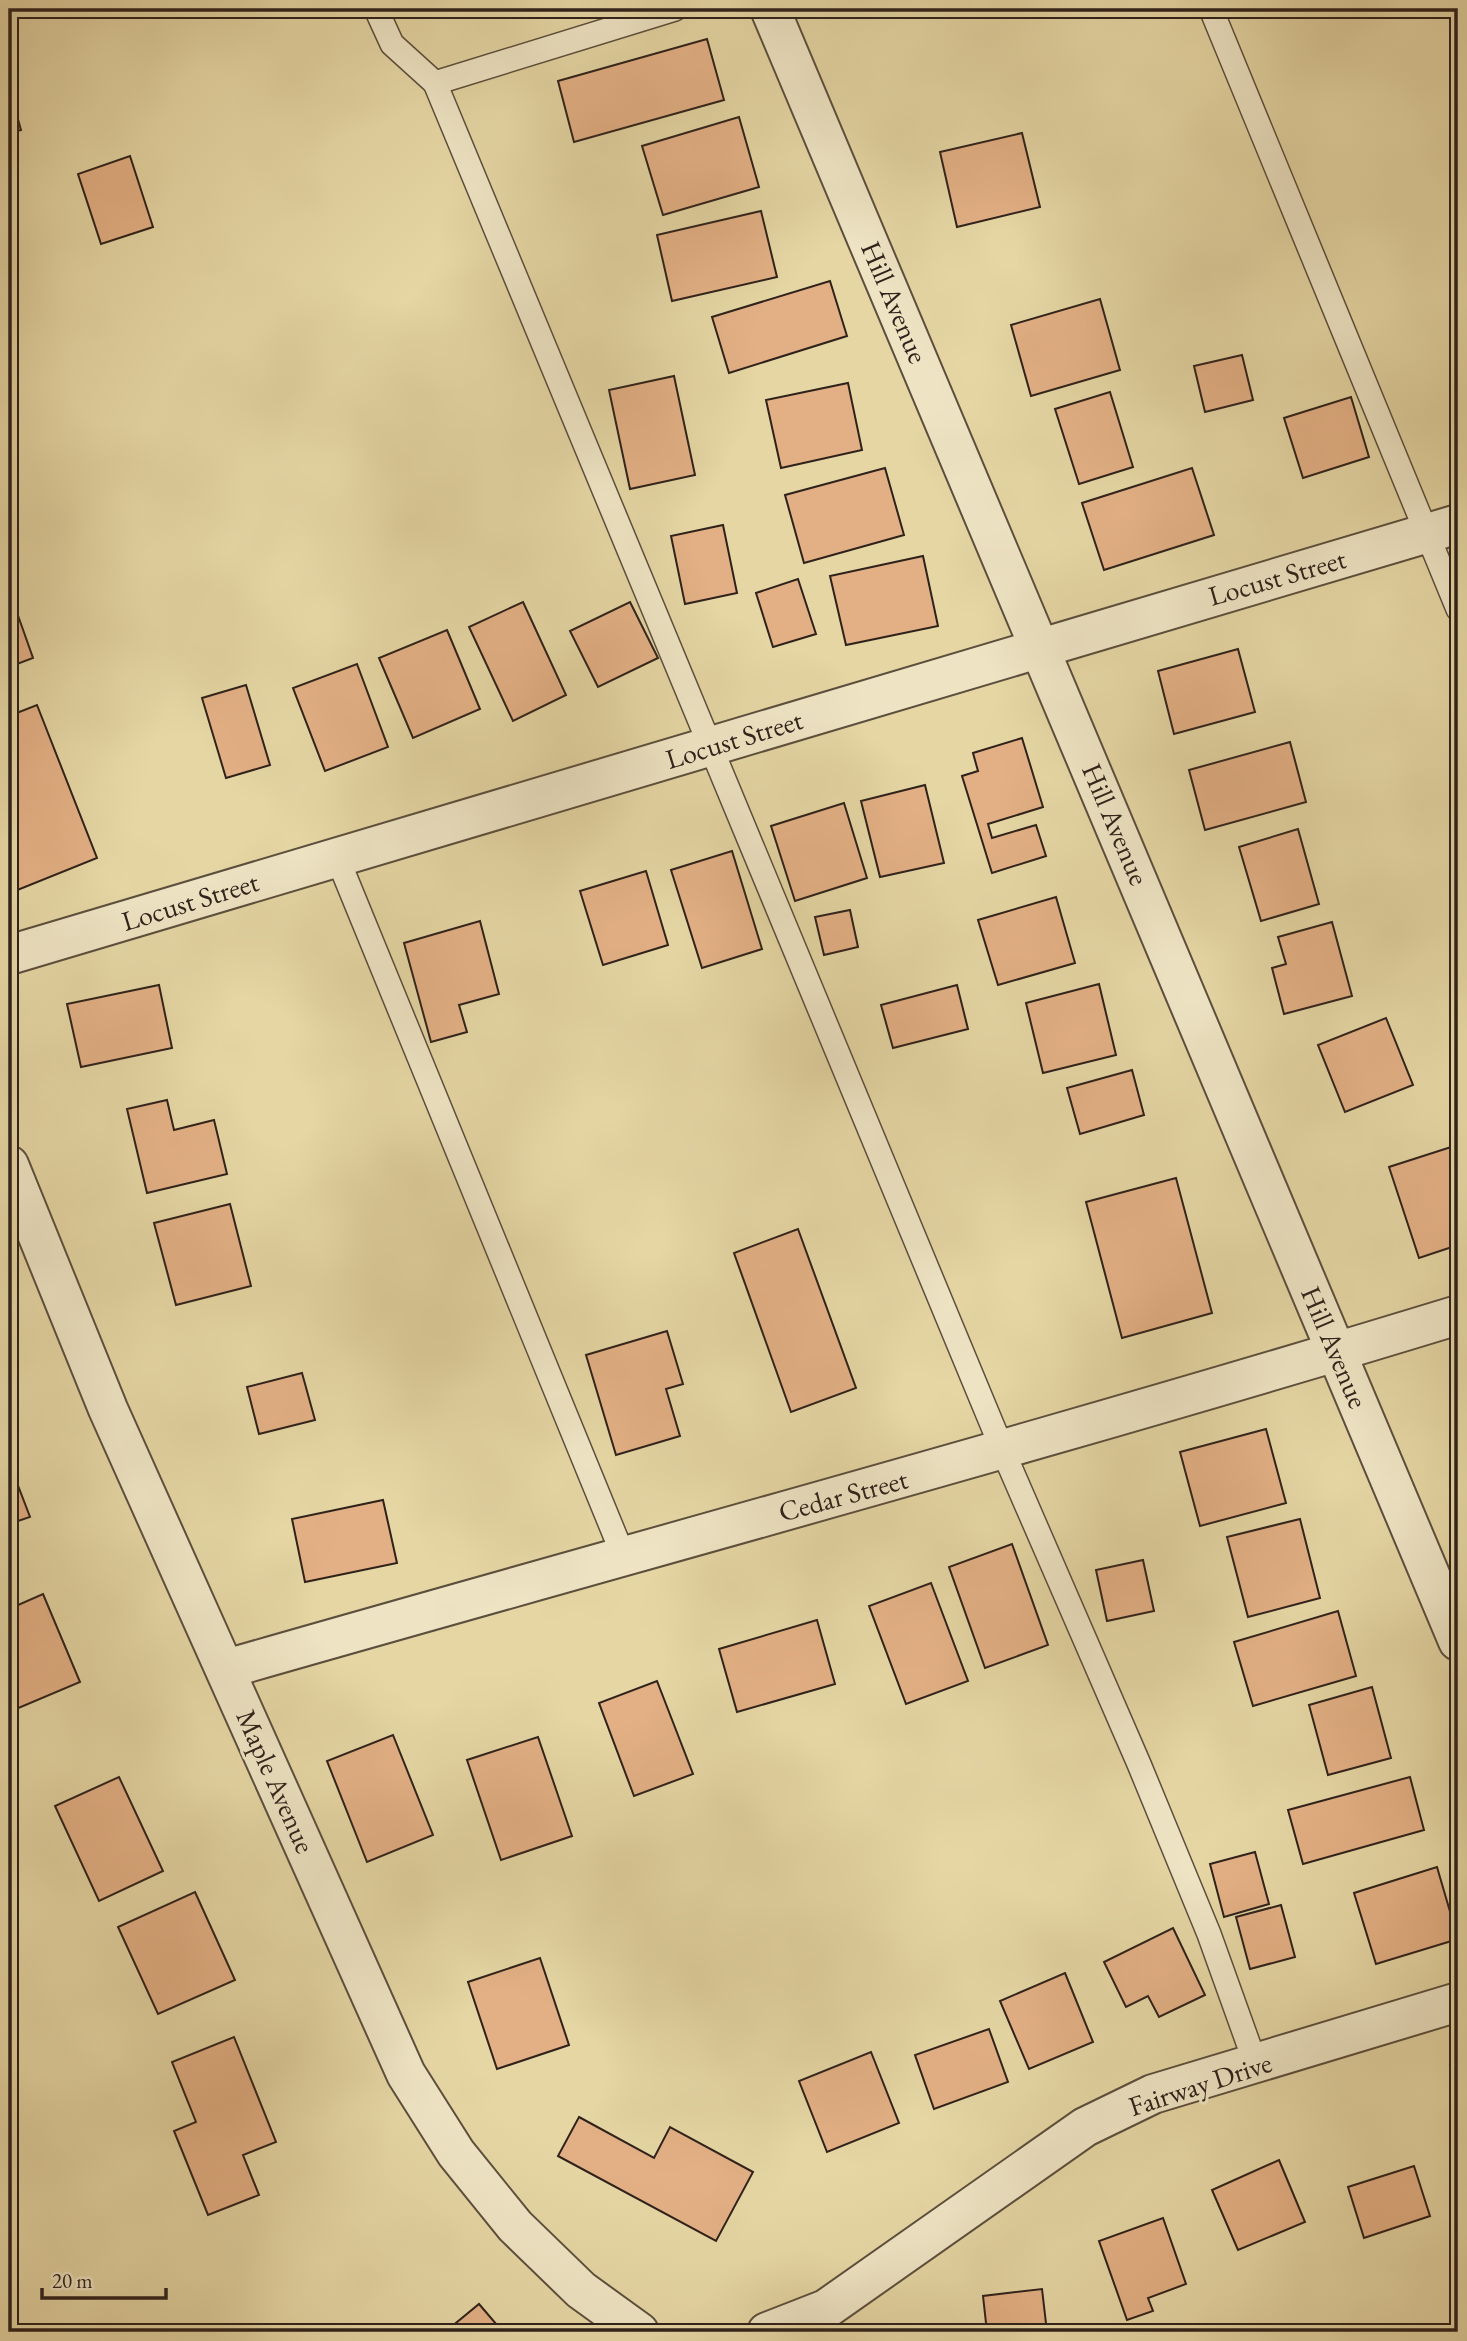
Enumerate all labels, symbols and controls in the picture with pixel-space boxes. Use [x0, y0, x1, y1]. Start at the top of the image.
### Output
street label: Hill Avenue [853, 236, 937, 368]
street label: Locust Street [1204, 540, 1350, 614]
street label: Locust Street [661, 701, 807, 777]
street label: Hill Avenue [1074, 758, 1158, 890]
street label: Locust Street [117, 863, 263, 939]
street label: Hill Avenue [1293, 1281, 1377, 1413]
street label: Cedar Street [774, 1460, 912, 1530]
street label: Maple Avenue [228, 1704, 324, 1859]
street label: Fairway Drive [1124, 2044, 1276, 2124]
scale bar [42, 2257, 166, 2301]
text: 20 m [52, 2267, 93, 2294]

